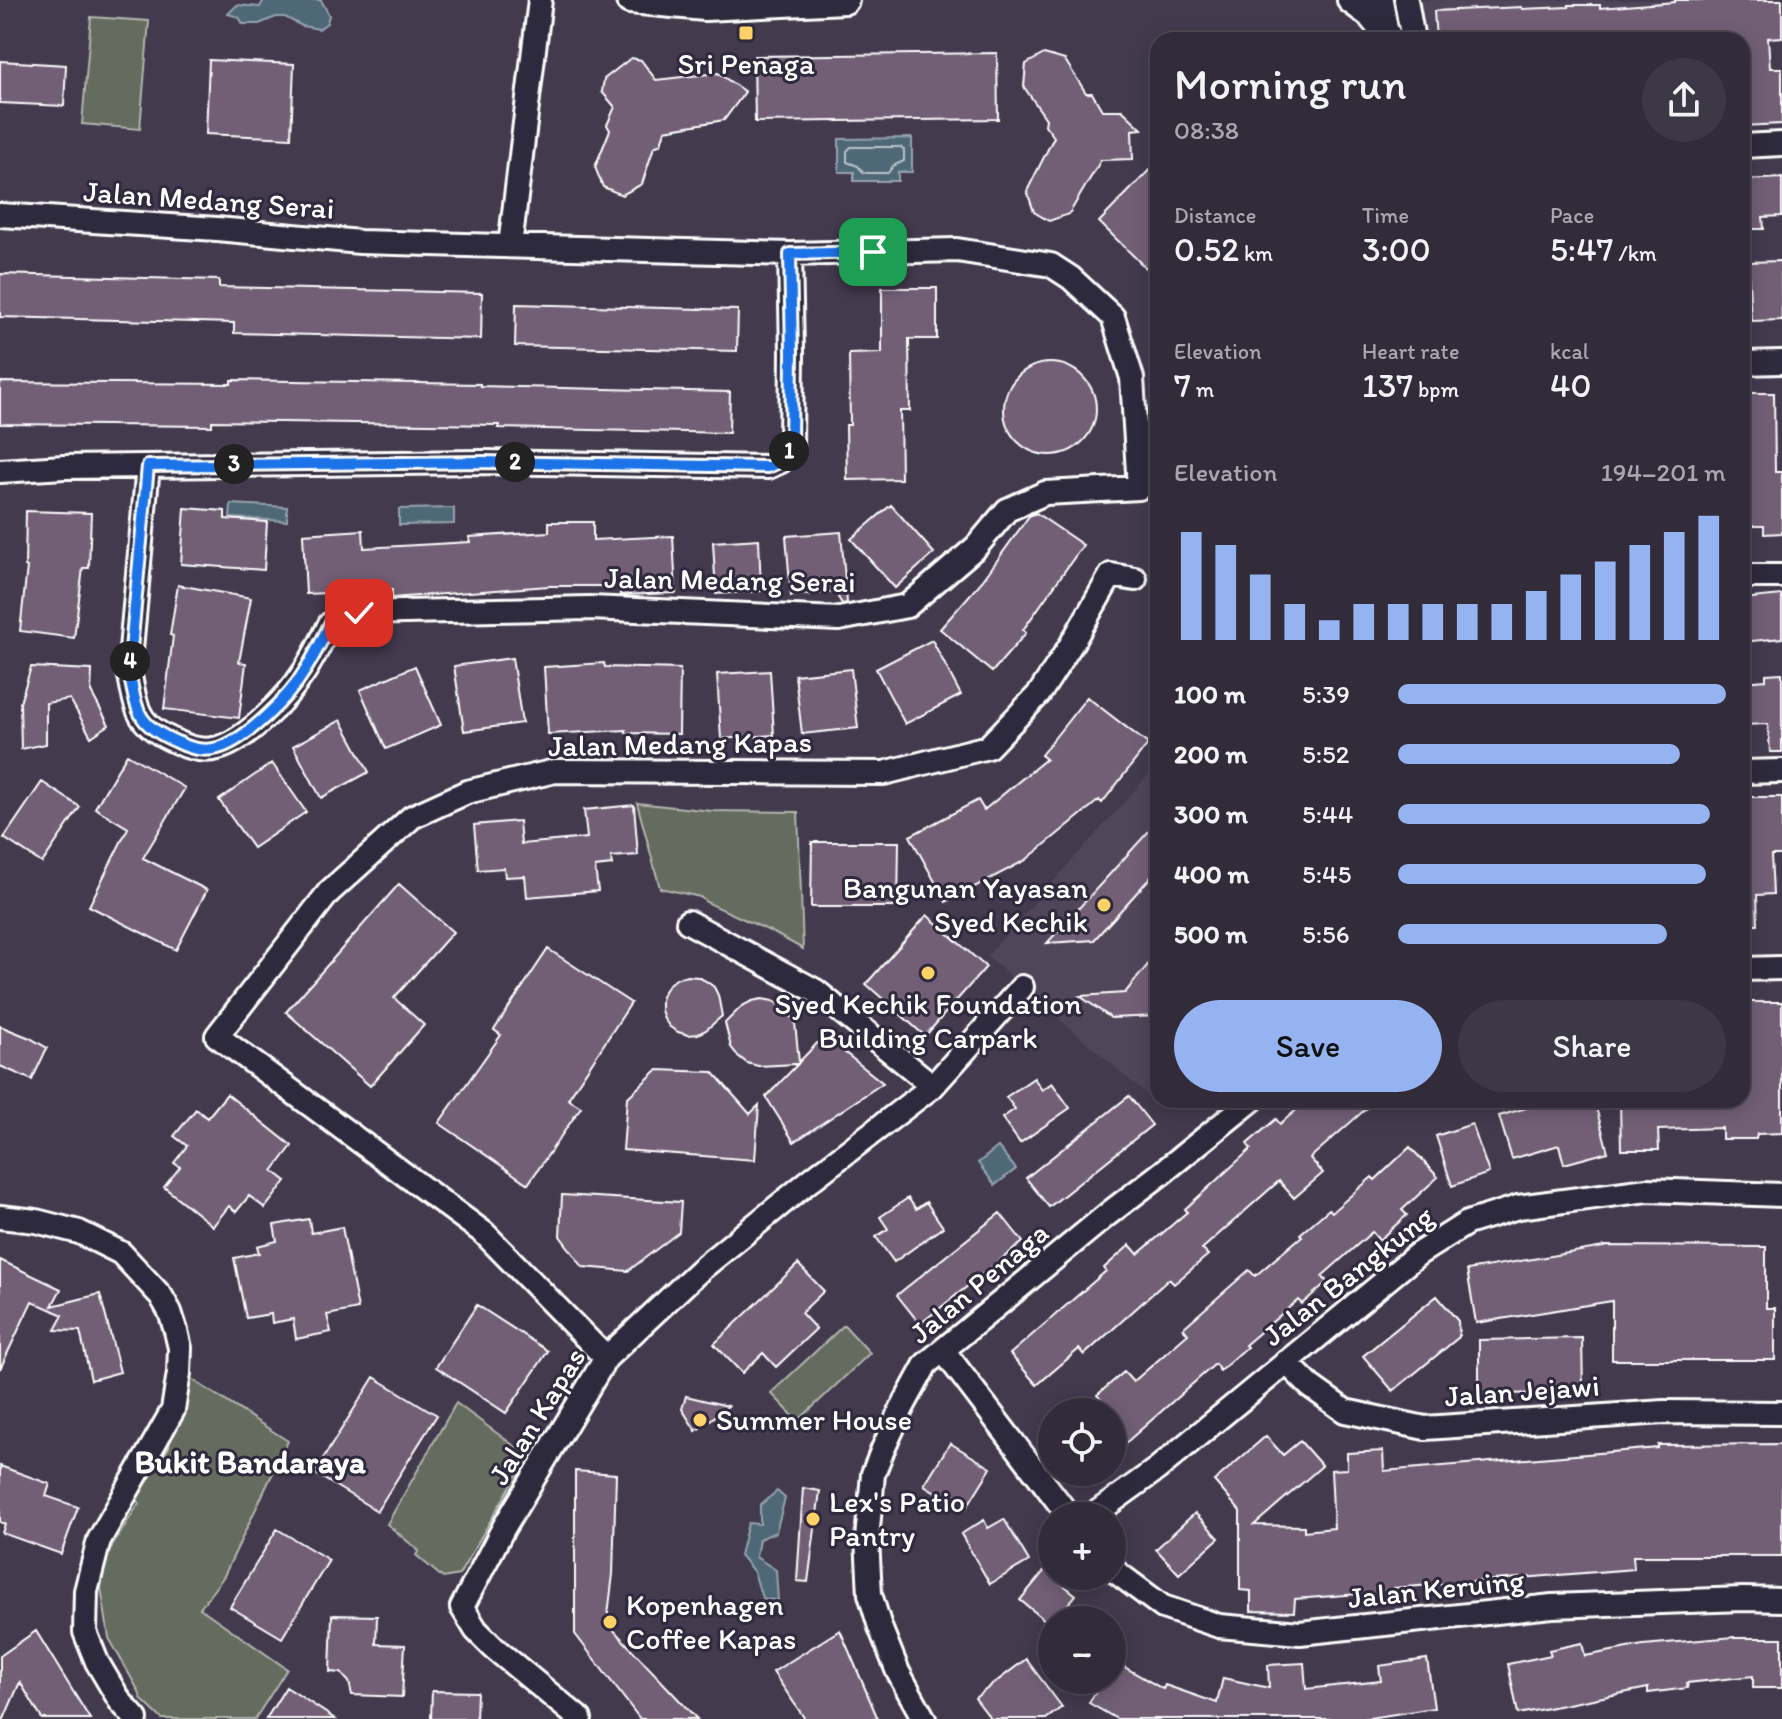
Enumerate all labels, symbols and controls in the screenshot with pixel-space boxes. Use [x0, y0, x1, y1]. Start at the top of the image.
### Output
marker: Sri Penaga [737, 24, 755, 42]
place label: Sri Penaga [677, 45, 815, 82]
text: Morning run [1174, 57, 1407, 110]
button: share [1642, 58, 1726, 142]
text: 08:38 [1174, 114, 1239, 146]
street label: Jalan Medang Serai [82, 172, 336, 227]
text: Distance [1174, 202, 1256, 229]
text: Time [1362, 202, 1409, 229]
text: Pace [1550, 202, 1594, 229]
pin [839, 218, 907, 286]
text: 0.52 [1174, 229, 1239, 270]
text: 3:00 [1362, 229, 1431, 270]
text: 5:47 [1550, 229, 1613, 270]
icon: arrive [851, 230, 895, 274]
text: km [1239, 240, 1273, 267]
text: /km [1613, 240, 1657, 267]
text: Elevation [1174, 338, 1261, 365]
text: Heart rate [1362, 338, 1459, 365]
text: kcal [1550, 338, 1589, 365]
text: 7 [1174, 365, 1191, 406]
text: 137 [1362, 365, 1413, 406]
text: 40 [1550, 365, 1591, 406]
text: m [1191, 376, 1214, 403]
text: bpm [1413, 376, 1459, 403]
pin: 1 [769, 431, 809, 471]
text: 1 [784, 437, 794, 464]
pin: 2 [495, 442, 535, 482]
pin: 3 [214, 444, 254, 484]
text: 2 [509, 448, 521, 475]
text: 3 [228, 450, 240, 477]
text: Elevation [1174, 456, 1277, 488]
text: 194–201 m [1601, 456, 1726, 488]
street label: Jalan Medang Serai [604, 559, 856, 600]
pin [325, 579, 393, 647]
icon: check [337, 591, 381, 635]
pin: 4 [110, 641, 150, 681]
text: 4 [123, 647, 137, 674]
text: 100 m [1174, 678, 1246, 710]
text: 5:39 [1302, 678, 1350, 710]
street label: Jalan Medang Kapas [548, 723, 812, 764]
text: 200 m [1174, 738, 1247, 770]
text: 5:52 [1302, 738, 1349, 770]
text: 300 m [1174, 798, 1248, 830]
text: 5:44 [1302, 798, 1353, 830]
text: 400 m [1174, 858, 1249, 890]
text: 5:45 [1302, 858, 1351, 890]
place label: Bangunan Yayasan Syed Kechik [843, 869, 1088, 940]
marker: Bangunan Yayasan Syed Kechik [1095, 896, 1113, 914]
text: 500 m [1174, 918, 1247, 950]
text: 5:56 [1302, 918, 1349, 950]
marker: Syed Kechik Foundation Building Carpark [919, 964, 937, 982]
place label: Syed Kechik Foundation Building Carpark [774, 985, 1082, 1056]
button: Save [1174, 1000, 1442, 1092]
button: Share [1458, 1000, 1726, 1092]
street label: Jalan Bangkung [1255, 1197, 1441, 1354]
street label: Jalan Penaga [902, 1214, 1056, 1351]
street label: Jalan Kapas [480, 1340, 593, 1491]
street label: Jalan Jejawi [1443, 1367, 1601, 1414]
map controls [1038, 1398, 1126, 1694]
button: locate [1038, 1398, 1126, 1486]
place label: Summer House [716, 1401, 912, 1438]
marker: Summer House [691, 1411, 709, 1429]
district label: Bukit Bandaraya [134, 1443, 366, 1481]
place label: Lex's Patio Pantry [829, 1483, 965, 1554]
button: + [1038, 1502, 1126, 1590]
marker: Lex's Patio Pantry [804, 1510, 822, 1528]
street label: Jalan Keruing [1346, 1561, 1527, 1616]
place label: Kopenhagen Coffee Kapas [626, 1586, 796, 1657]
button: − [1038, 1606, 1126, 1694]
marker: Kopenhagen Coffee Kapas [601, 1613, 619, 1631]

